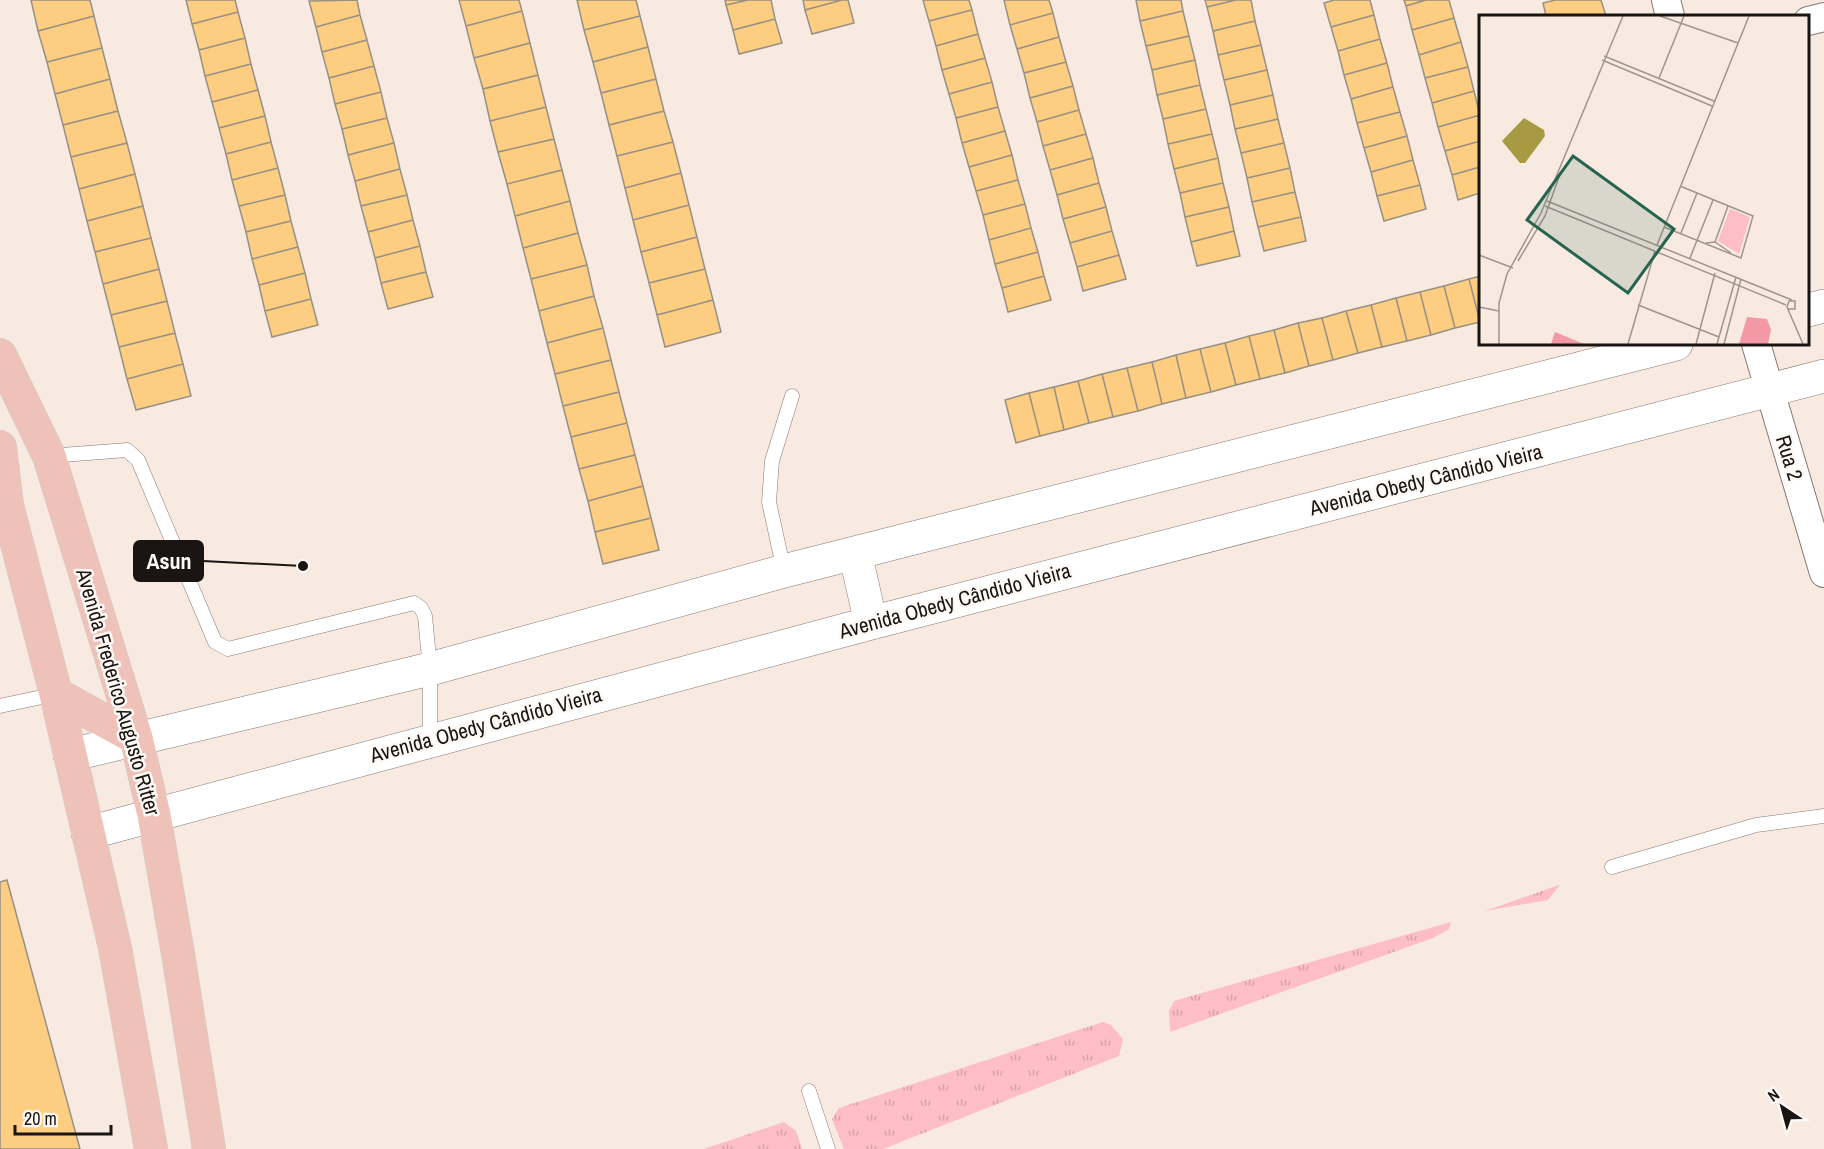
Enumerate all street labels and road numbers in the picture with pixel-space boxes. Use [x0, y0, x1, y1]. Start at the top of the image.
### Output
street label: Rua 2 [1769, 432, 1810, 484]
street label: Avenida Obedy Cândido Vieira [1306, 436, 1546, 523]
street label: Avenida Obedy Cândido Vieira [835, 556, 1074, 646]
street label: Avenida Frederico Augusto Ritter [69, 564, 168, 819]
street label: Avenida Obedy Cândido Vieira [366, 680, 605, 770]

